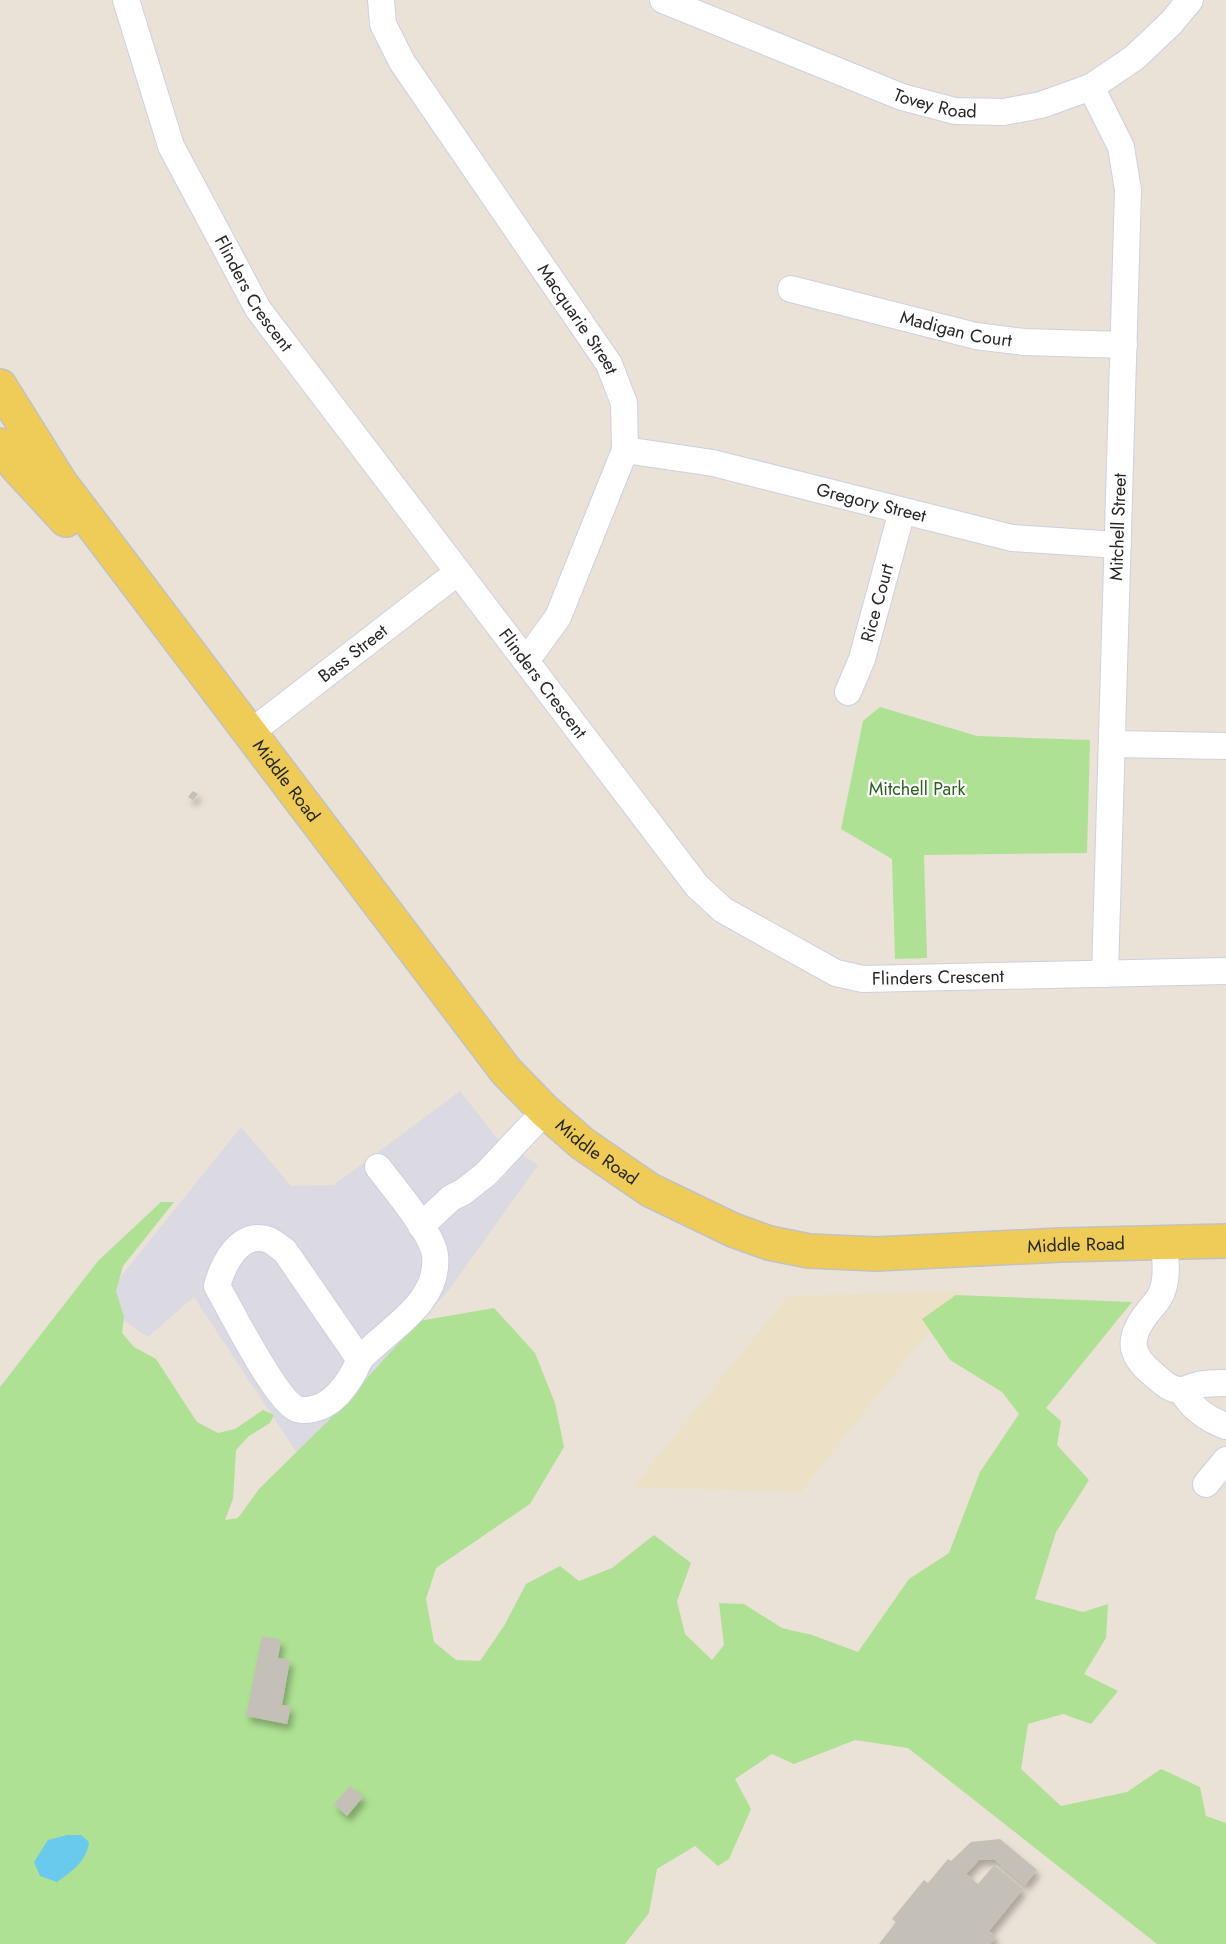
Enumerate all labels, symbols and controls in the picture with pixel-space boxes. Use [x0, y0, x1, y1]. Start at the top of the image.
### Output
street label: Tovey Road [889, 82, 977, 124]
street label: Flinders Crescent [208, 231, 299, 358]
street label: Macquarie Street [531, 258, 625, 378]
street label: Madigan Court [897, 304, 1014, 353]
street label: Mitchell Street [1103, 472, 1133, 581]
street label: Gregory Street [814, 476, 929, 529]
street label: Rice Court [854, 560, 900, 645]
street label: Bass Street [313, 618, 394, 689]
street label: Flinders Crescent [493, 623, 594, 744]
street label: Middle Road [246, 734, 326, 828]
park label: Mitchell Park [869, 776, 965, 802]
street label: Flinders Crescent [872, 963, 1005, 992]
street label: Middle Road [550, 1113, 644, 1191]
street label: Middle Road [1027, 1230, 1125, 1260]

